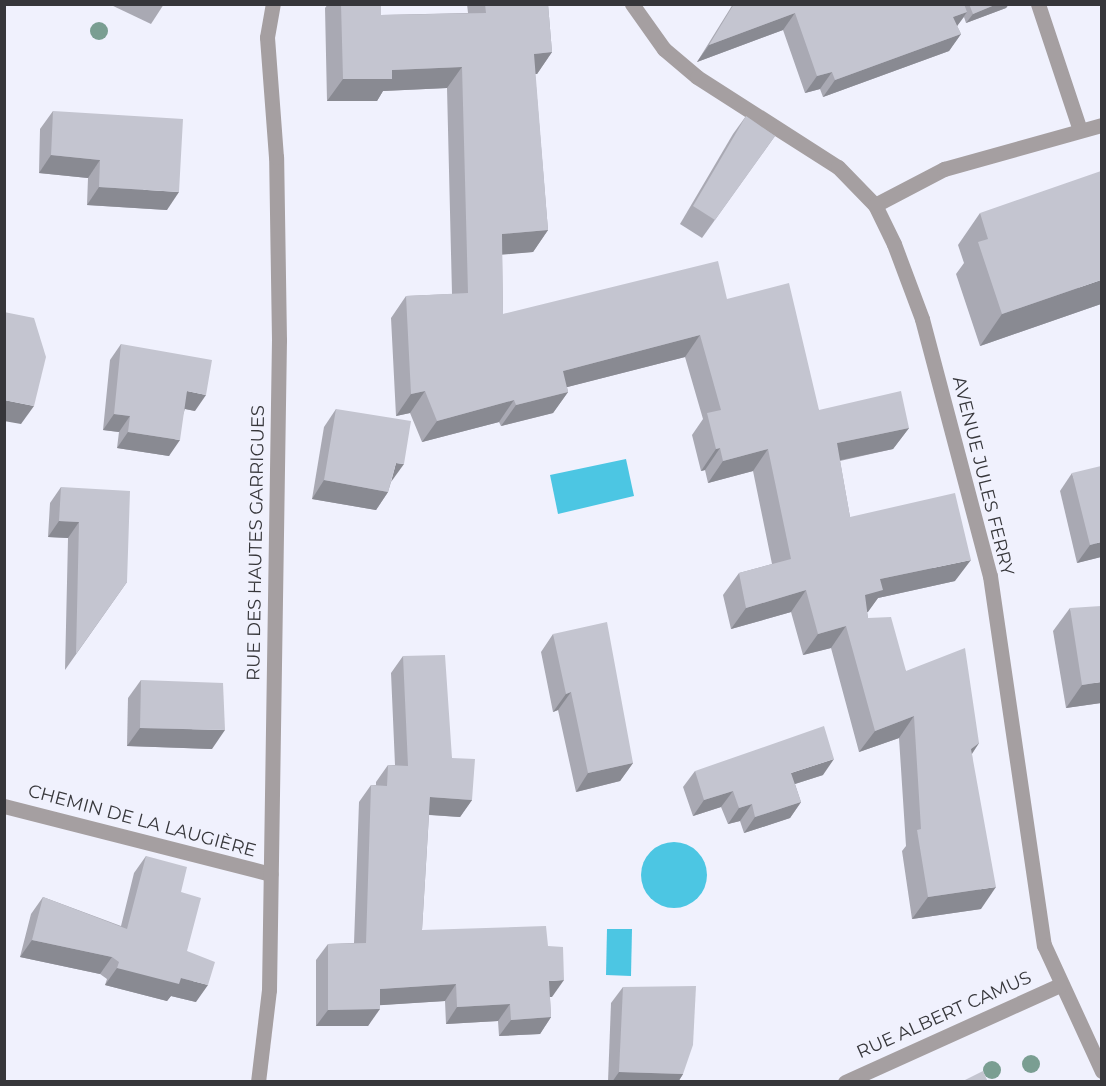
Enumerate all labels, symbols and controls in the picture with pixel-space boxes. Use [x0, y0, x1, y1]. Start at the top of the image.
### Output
street label: AVENUE JULES FERRY [948, 374, 1018, 578]
street label: RUE DES HAUTES GARRIGUES [243, 405, 269, 681]
street label: CHEMIN DE LA LAUGIÈRE [26, 780, 258, 862]
street label: RUE ALBERT CAMUS [853, 967, 1035, 1063]

